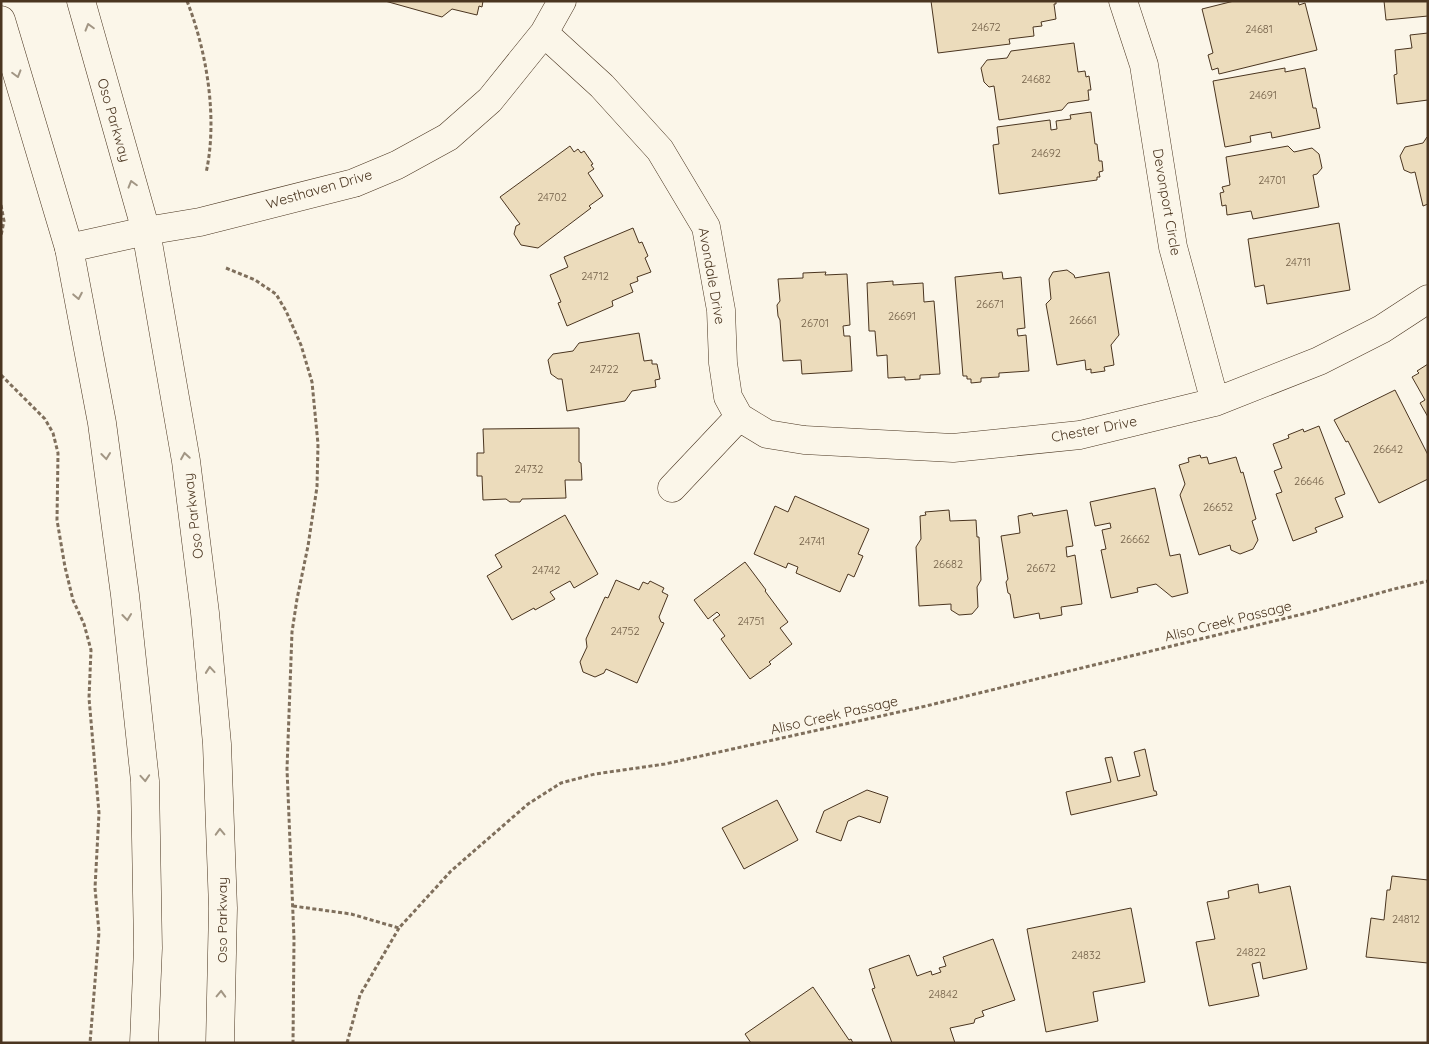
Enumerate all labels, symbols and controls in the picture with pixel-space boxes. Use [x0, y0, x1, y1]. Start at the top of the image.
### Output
house number: 24672 [971, 20, 1001, 34]
house number: 24681 [1245, 22, 1273, 36]
one-way arrow [84, 24, 94, 32]
one-way arrow [12, 69, 22, 78]
house number: 24682 [1021, 72, 1051, 86]
street label: Oso Parkway [93, 76, 135, 164]
house number: 24691 [1249, 88, 1277, 102]
house number: 24692 [1031, 146, 1061, 160]
street label: Devonport Circle [1149, 147, 1185, 257]
street label: Westhaven Drive [264, 165, 374, 213]
house number: 24701 [1258, 173, 1286, 187]
one-way arrow [128, 180, 138, 188]
house number: 24702 [537, 190, 567, 204]
street label: Avondale Drive [695, 226, 729, 326]
house number: 24711 [1285, 255, 1311, 269]
house number: 24712 [581, 269, 609, 283]
one-way arrow [72, 291, 82, 300]
house number: 26671 [976, 297, 1004, 311]
house number: 26691 [888, 309, 916, 323]
house number: 26661 [1069, 313, 1097, 327]
house number: 26701 [801, 316, 829, 330]
house number: 24722 [589, 362, 619, 376]
street label: Chester Drive [1050, 412, 1139, 446]
house number: 26642 [1373, 442, 1403, 456]
one-way arrow [101, 451, 111, 460]
one-way arrow [181, 452, 191, 460]
house number: 24732 [515, 462, 543, 476]
street label: Oso Parkway [179, 472, 207, 560]
house number: 26646 [1294, 474, 1324, 488]
house number: 26652 [1203, 500, 1233, 514]
house number: 26662 [1120, 532, 1150, 546]
house number: 24741 [799, 534, 825, 548]
house number: 26682 [933, 557, 963, 571]
house number: 26672 [1026, 561, 1056, 575]
house number: 24742 [532, 563, 560, 577]
street label: Aliso Creek Passage [1163, 596, 1293, 645]
one-way arrow [121, 613, 132, 621]
house number: 24751 [737, 614, 765, 628]
house number: 24752 [610, 624, 640, 638]
one-way arrow [205, 665, 216, 673]
street label: Aliso Creek Passage [768, 692, 900, 738]
one-way arrow [139, 775, 150, 783]
one-way arrow [215, 827, 226, 835]
street label: Oso Parkway [213, 877, 231, 963]
house number: 24812 [1392, 912, 1420, 926]
house number: 24822 [1236, 945, 1266, 959]
house number: 24832 [1071, 948, 1101, 962]
house number: 24842 [928, 987, 958, 1001]
one-way arrow [216, 990, 226, 998]

